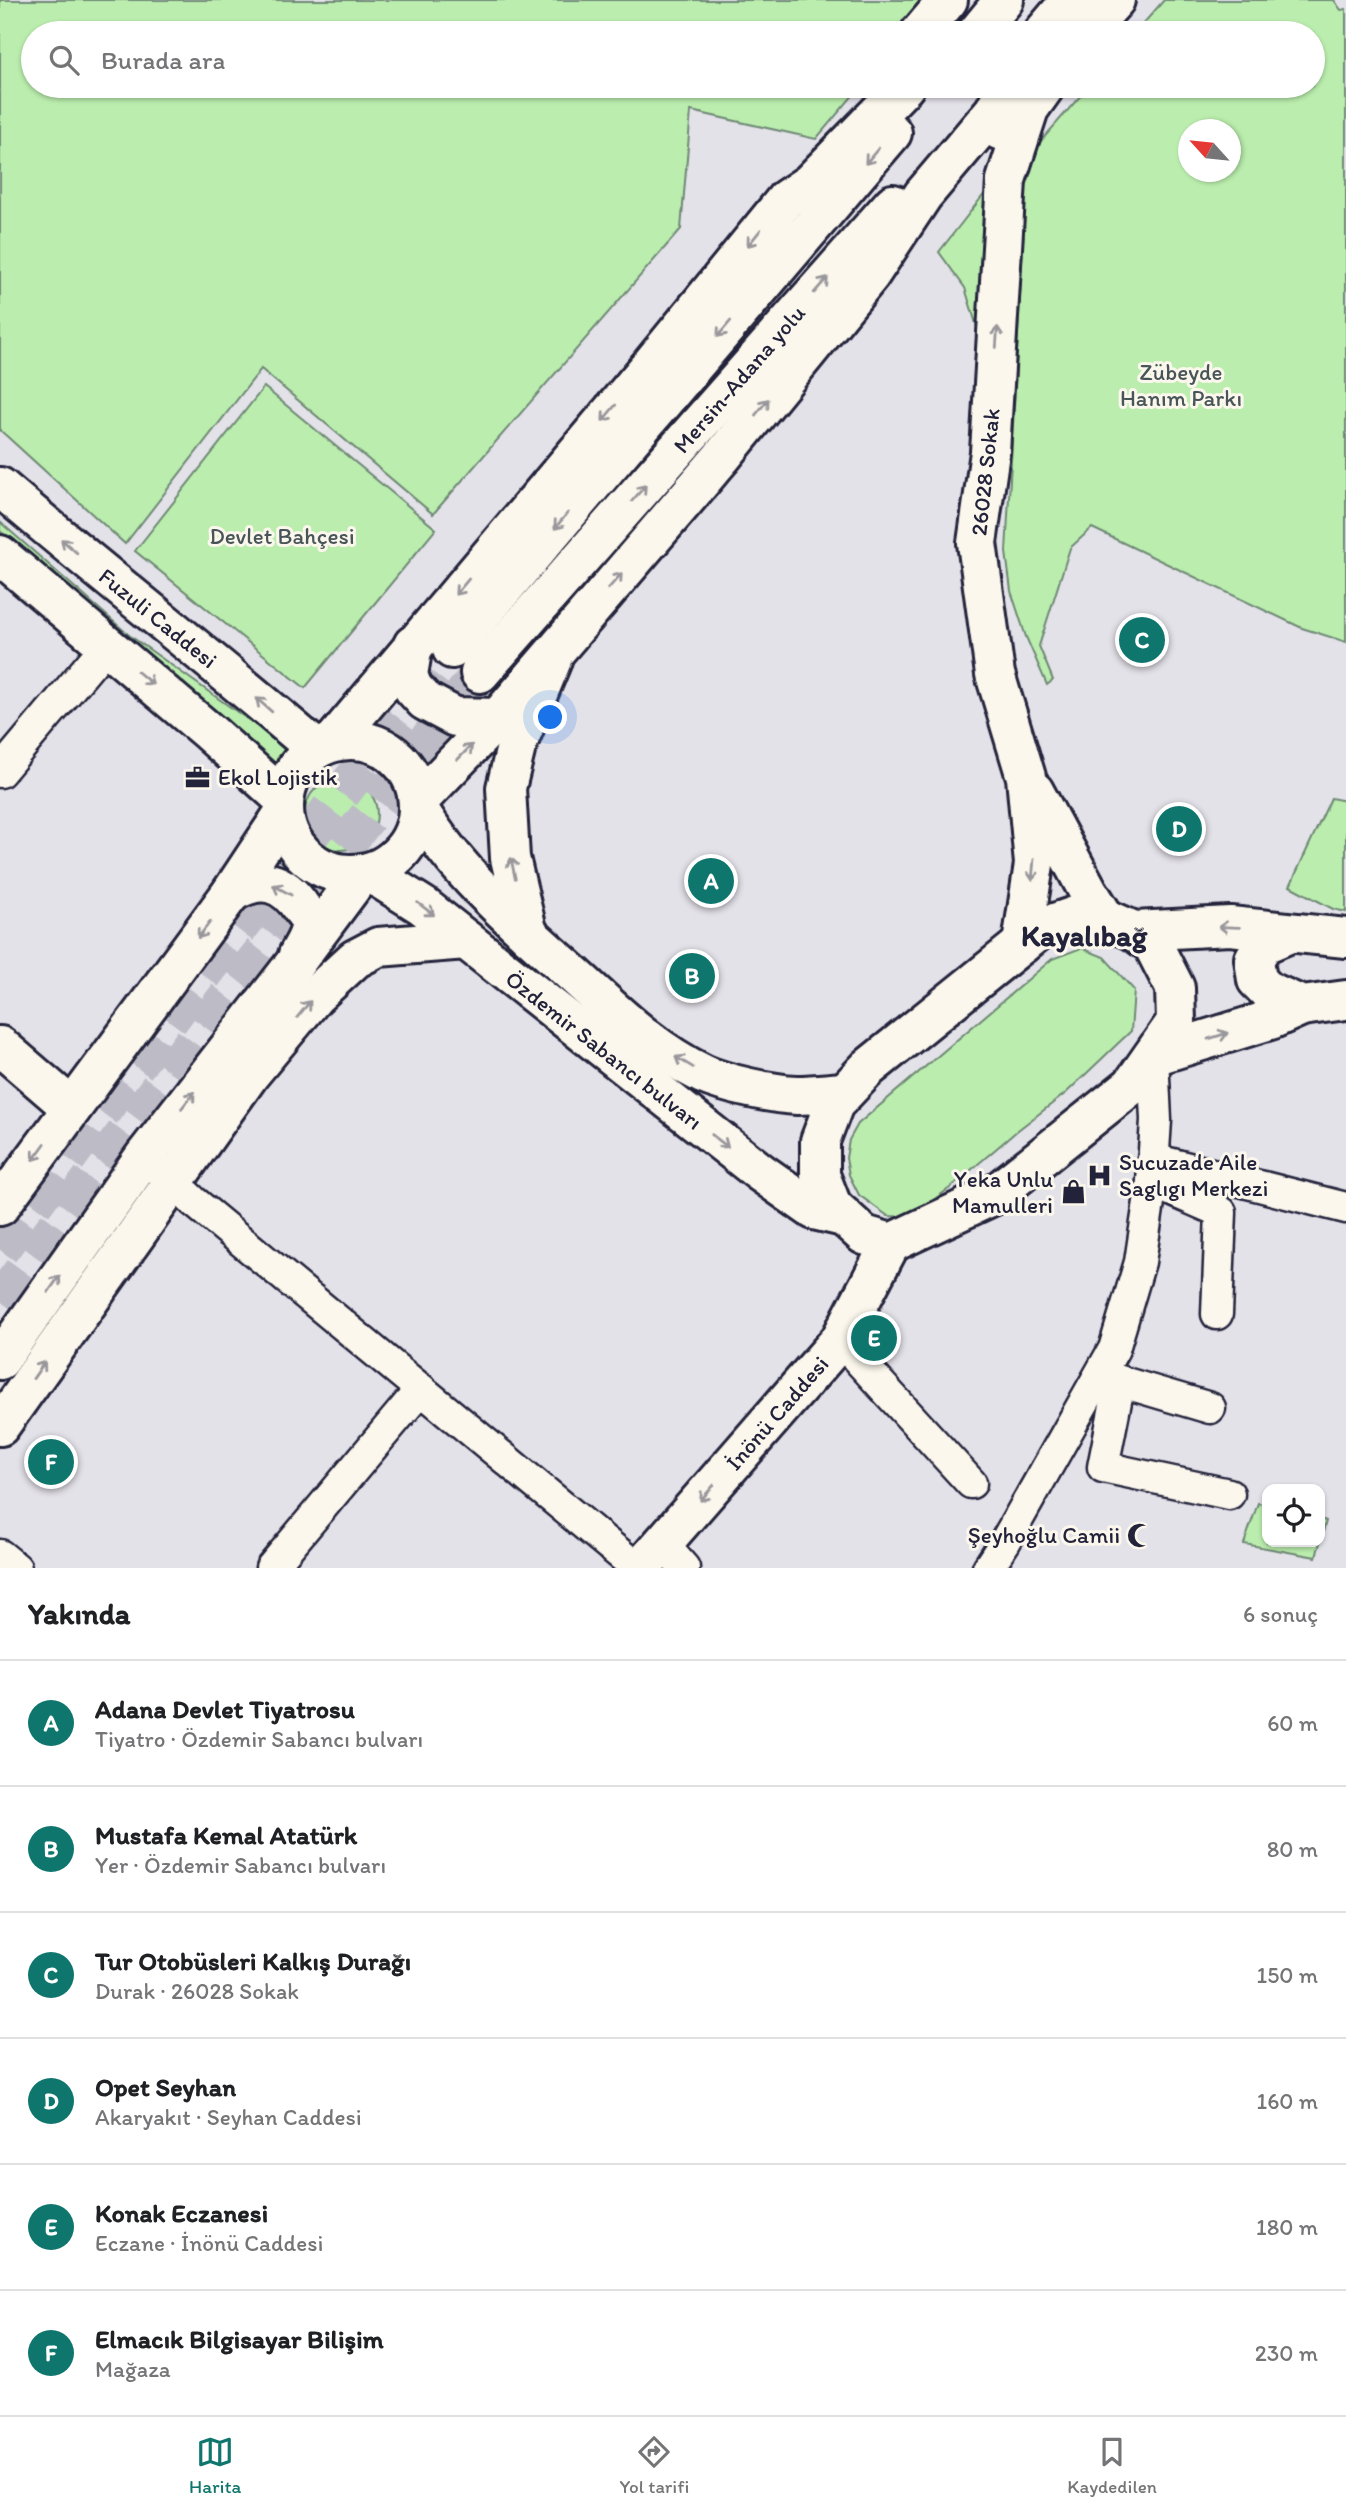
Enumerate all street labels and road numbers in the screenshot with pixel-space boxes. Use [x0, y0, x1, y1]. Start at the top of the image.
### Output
street label: Mersin-Adana yolu [667, 299, 811, 459]
street label: 26028 Sokak [964, 407, 1006, 537]
street label: Fuzuli Caddesi [93, 562, 223, 674]
street label: Özdemir Sabancı bulvarı [500, 964, 708, 1136]
street label: İnönü Caddesi [720, 1350, 834, 1476]

